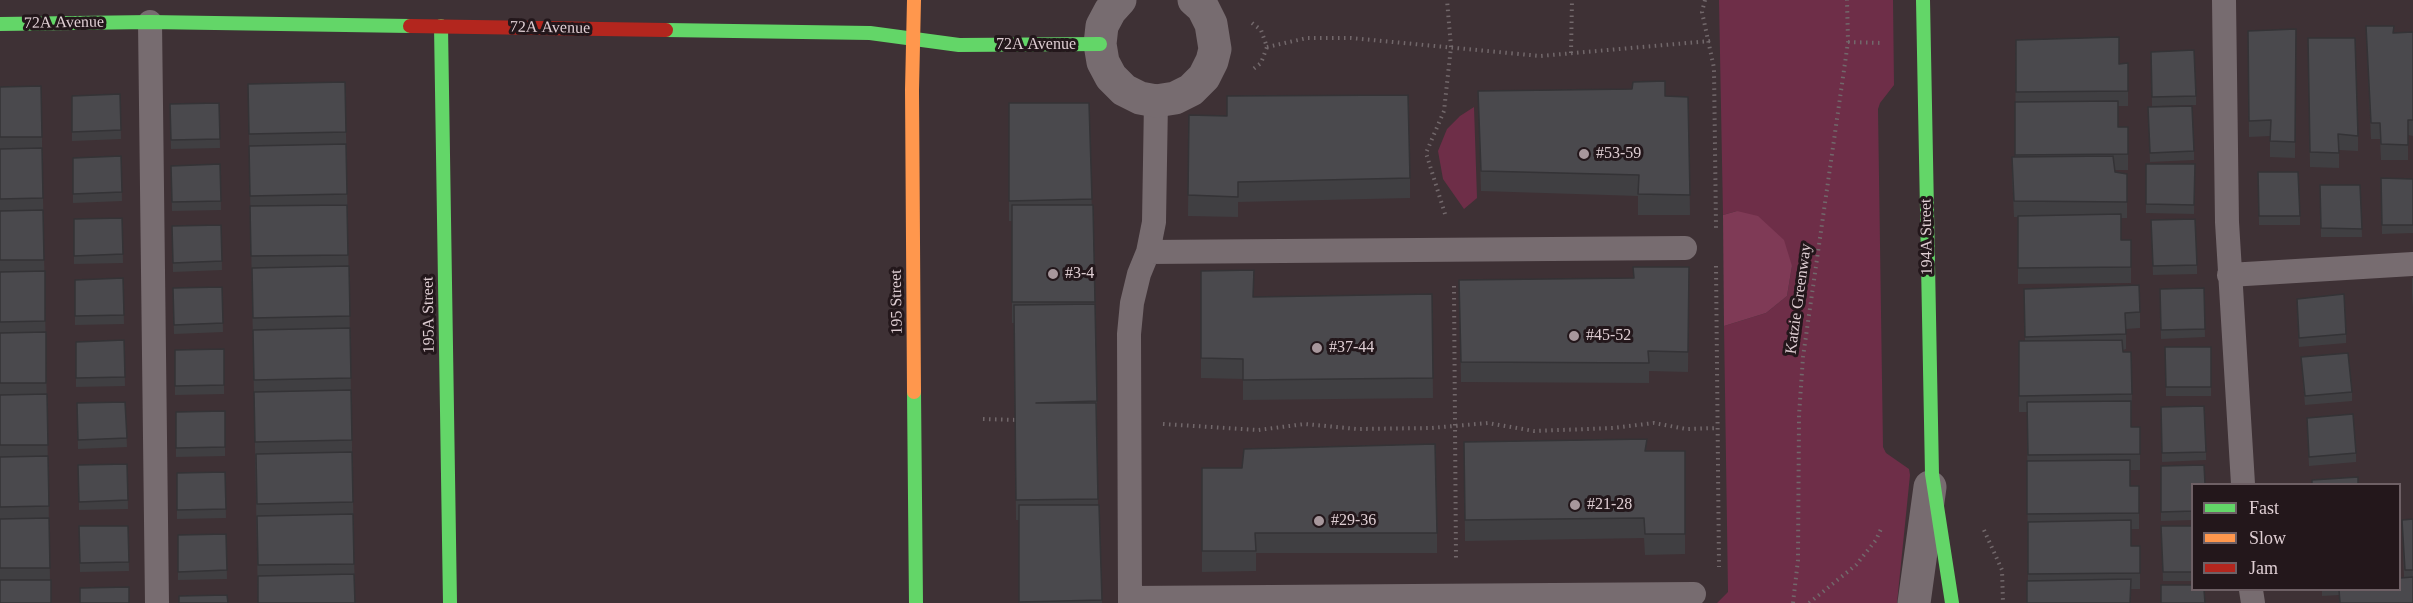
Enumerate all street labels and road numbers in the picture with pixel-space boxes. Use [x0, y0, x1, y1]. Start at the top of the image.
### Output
street label: 72A Avenue [24, 13, 104, 33]
street label: 72A Avenue [510, 18, 590, 38]
street label: 72A Avenue [996, 35, 1076, 55]
street label: 194A Street [1917, 198, 1937, 276]
street label: Katzie Greenway [1782, 242, 1816, 356]
street label: 195 Street [887, 269, 907, 335]
street label: 195A Street [419, 276, 439, 354]

